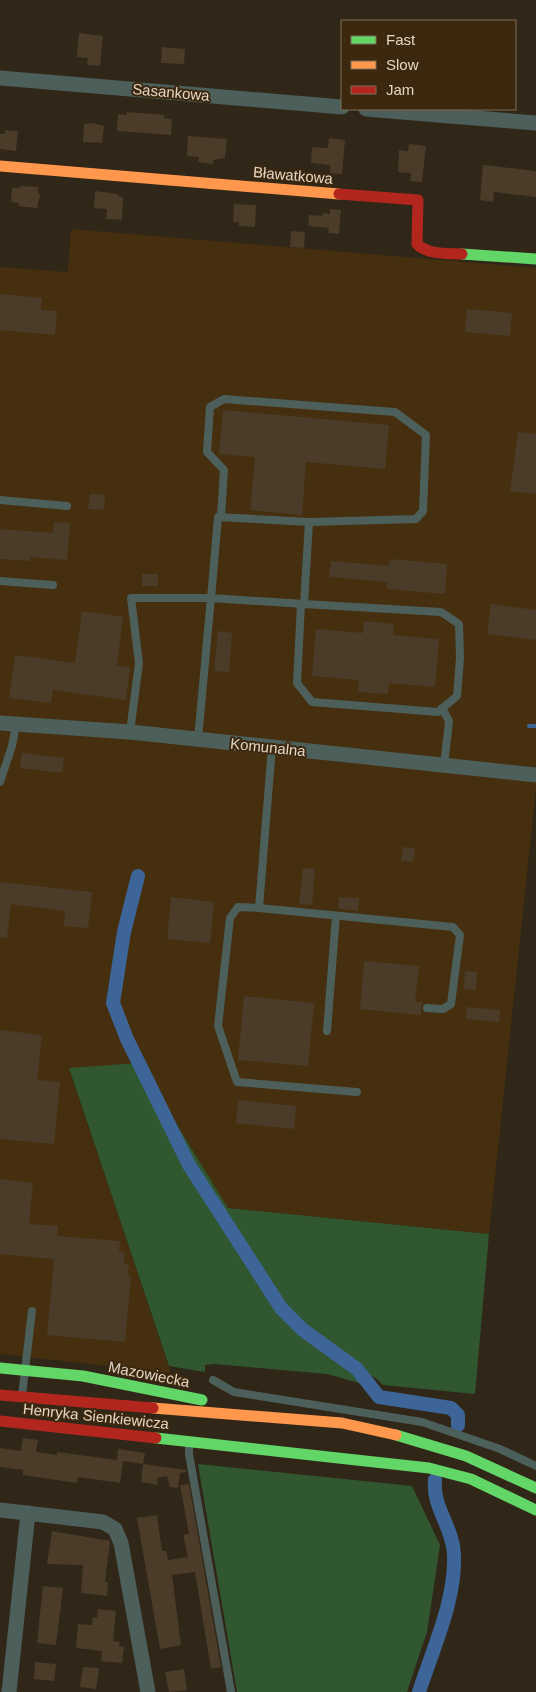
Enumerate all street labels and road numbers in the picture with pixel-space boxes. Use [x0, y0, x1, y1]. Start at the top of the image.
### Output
street label: Sasankowa [132, 80, 211, 104]
street label: Bławatkowa [252, 163, 334, 187]
street label: Komunalna [229, 735, 307, 759]
street label: Mazowiecka [107, 1358, 192, 1390]
street label: Henryka Sienkiewicza [22, 1400, 170, 1432]

